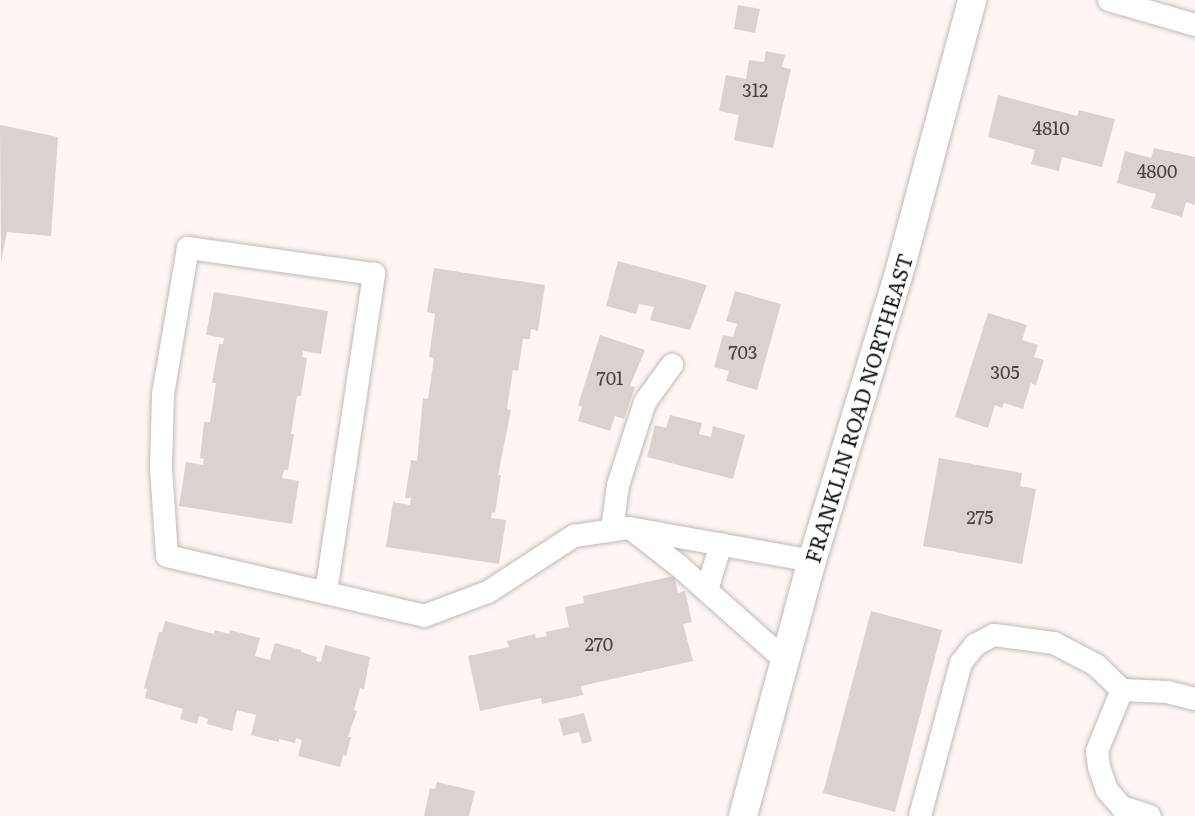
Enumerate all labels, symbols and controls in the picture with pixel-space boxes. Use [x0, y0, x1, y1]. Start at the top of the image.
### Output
house number: 312 [742, 79, 768, 101]
house number: 4810 [1032, 117, 1070, 139]
house number: 4800 [1137, 160, 1177, 182]
street label: FRANKLIN ROAD NORTHEAST [799, 250, 917, 566]
house number: 703 [728, 341, 758, 363]
house number: 305 [990, 361, 1020, 383]
house number: 701 [597, 367, 623, 389]
house number: 275 [967, 506, 993, 528]
house number: 270 [585, 633, 613, 655]

